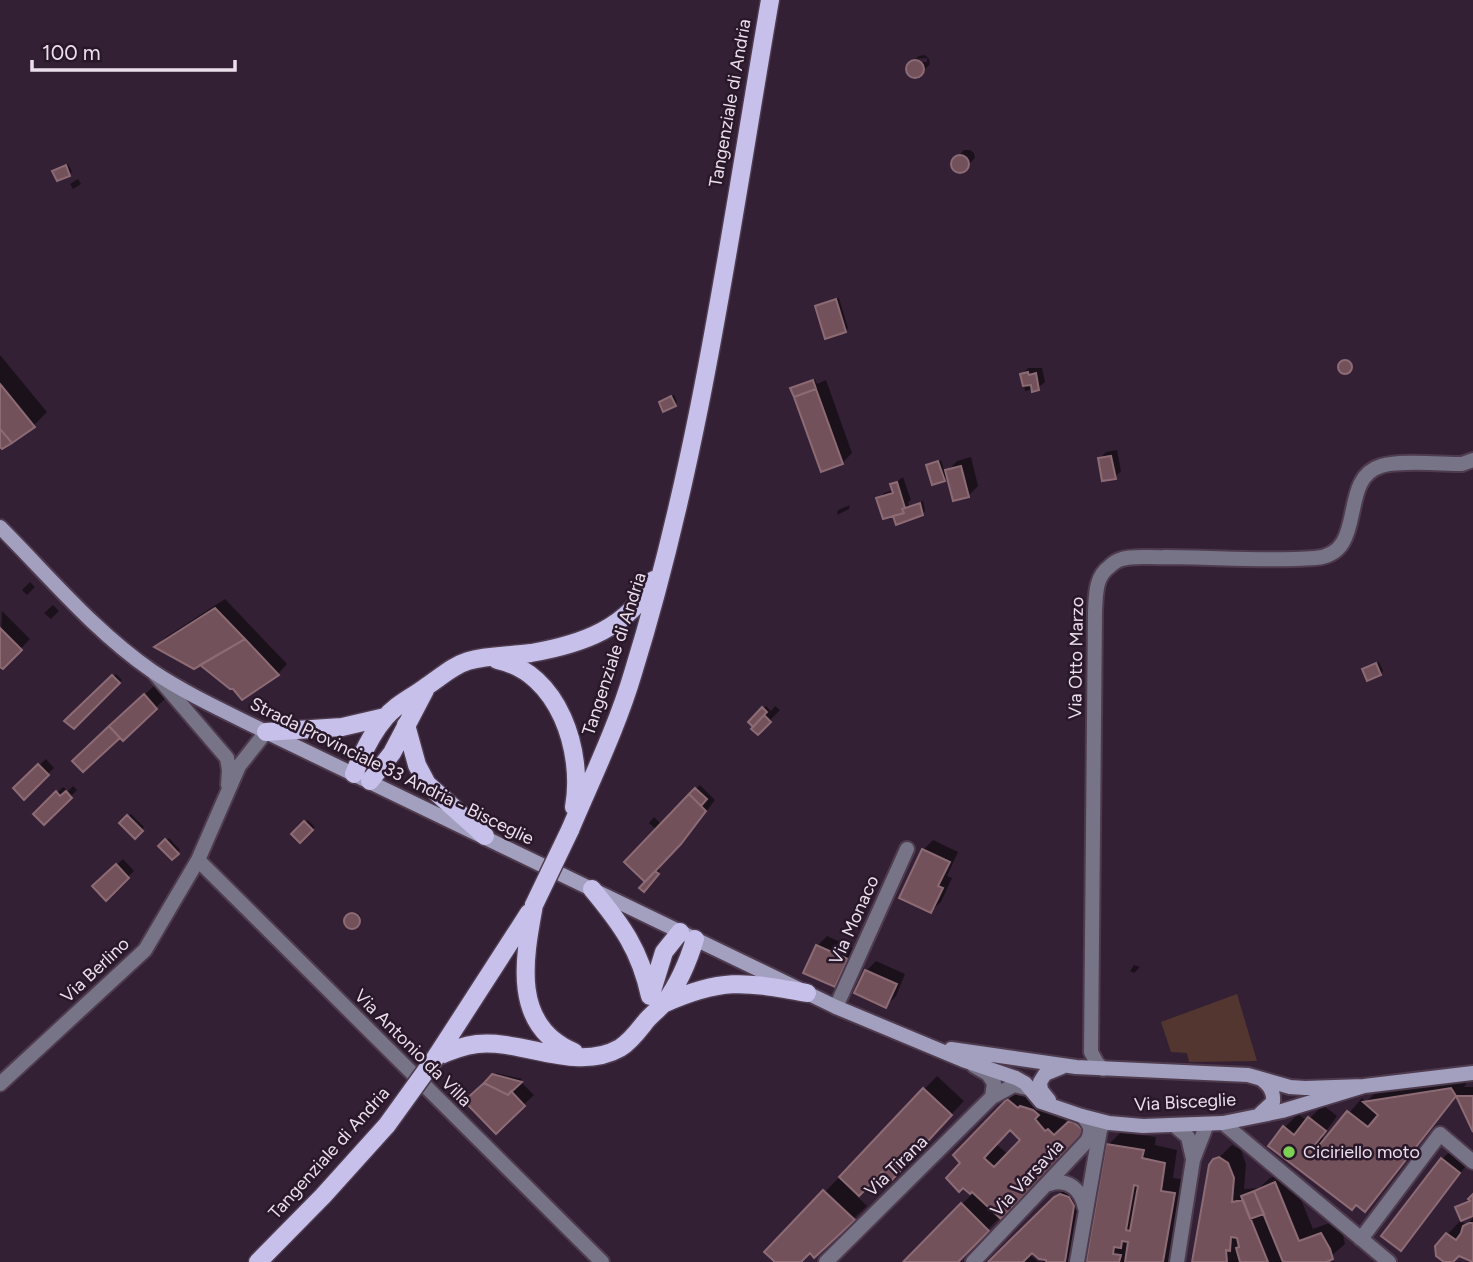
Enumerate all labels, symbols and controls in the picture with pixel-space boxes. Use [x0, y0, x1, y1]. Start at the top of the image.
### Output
street label: Tangenziale di Andria [704, 17, 756, 189]
scale bar [32, 28, 234, 72]
text: 100 m [42, 40, 101, 65]
street label: Tangenziale di Andria [577, 570, 651, 738]
street label: Via Otto Marzo [1064, 597, 1088, 719]
street label: Strada Provinciale 33 Andria - Bisceglie [246, 692, 538, 850]
street label: Via Monaco [825, 872, 883, 968]
street label: Via Berlino [56, 933, 134, 1007]
street label: Via Antonio da Villa [350, 985, 476, 1111]
street label: Tangenziale di Andria [264, 1082, 394, 1224]
street label: Via Bisceglie [1134, 1088, 1237, 1116]
street label: Via Tirana [860, 1131, 932, 1201]
street label: Via Varsavia [986, 1135, 1068, 1221]
place label: Ciciriello moto [1303, 1141, 1420, 1163]
marker: Ciciriello moto [1281, 1144, 1297, 1160]

